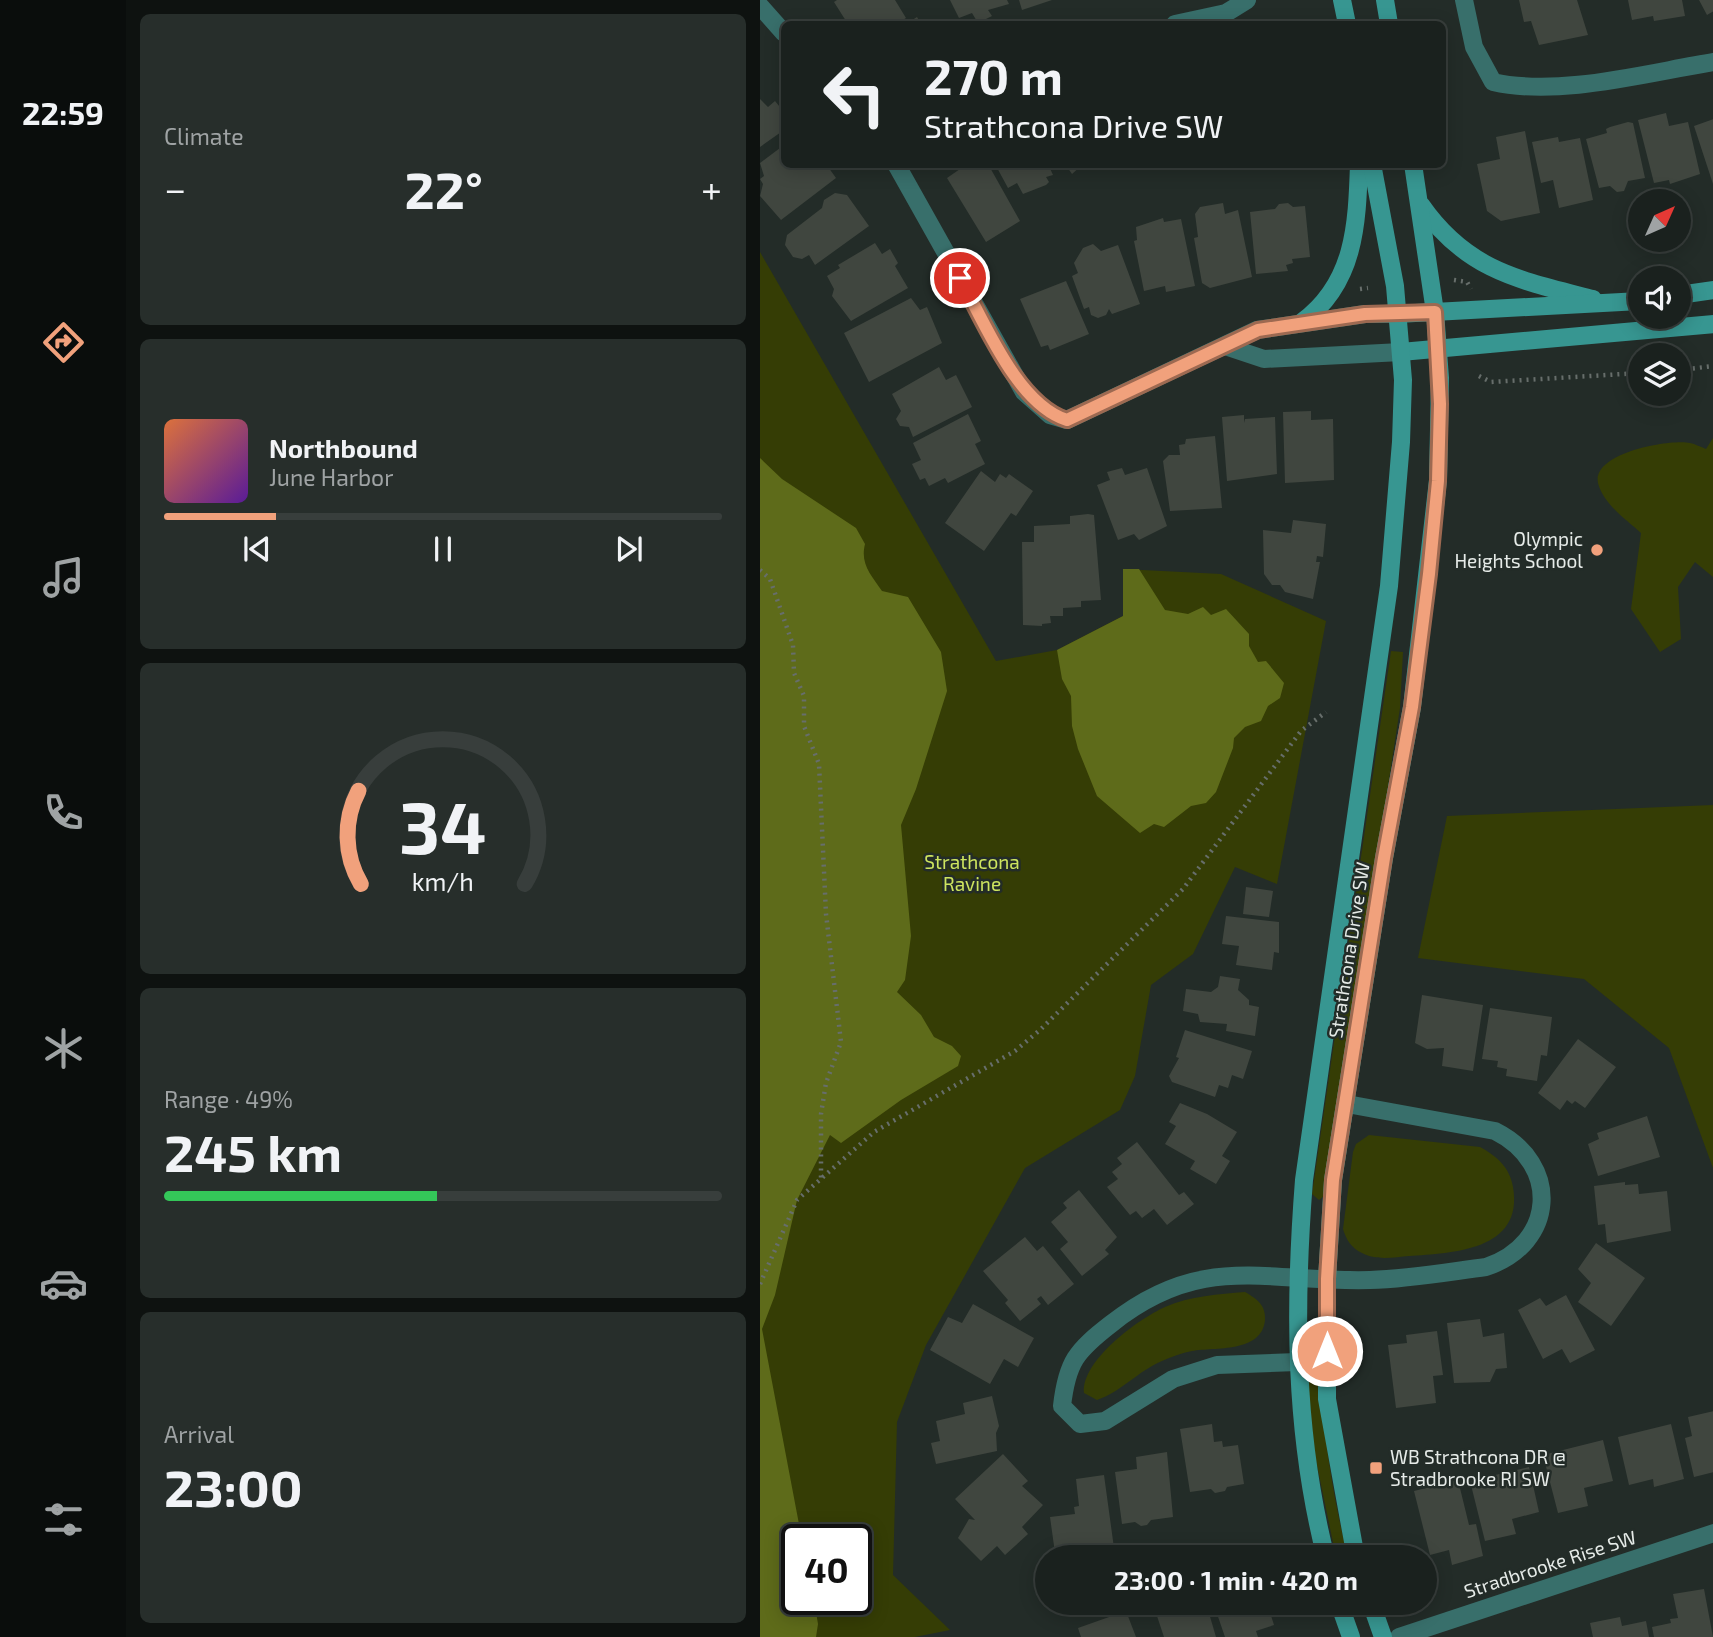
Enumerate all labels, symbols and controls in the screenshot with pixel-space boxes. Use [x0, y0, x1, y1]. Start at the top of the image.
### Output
text: 270 m [924, 46, 1063, 105]
icon: left [809, 49, 900, 140]
text: 22:59 [22, 93, 104, 131]
text: Strathcona Drive SW [924, 106, 1223, 144]
text: Climate [164, 122, 244, 150]
text: 22° [404, 157, 483, 219]
text: − [164, 165, 186, 211]
text: + [701, 165, 722, 211]
north arrow [1628, 189, 1691, 252]
map controls [1628, 189, 1691, 406]
pin [930, 248, 990, 308]
icon: arrive [941, 259, 979, 297]
button: sound [1628, 266, 1691, 329]
icon: directions [39, 318, 88, 367]
button: layers [1628, 343, 1691, 406]
text: Northbound [269, 432, 418, 463]
text: June Harbor [269, 463, 393, 491]
place label: Olympic Heights School [1454, 527, 1583, 572]
icon: previous [238, 530, 276, 568]
icon: pause [424, 530, 462, 568]
icon: next [610, 530, 648, 568]
marker: Olympic Heights School [1589, 542, 1605, 558]
icon: music [39, 553, 88, 602]
text: 34 [399, 782, 487, 870]
icon: phone [39, 788, 88, 837]
park label: Strathcona Ravine [924, 850, 1020, 895]
street label: Strathcona Drive SW [1323, 860, 1374, 1040]
text: km/h [412, 866, 474, 896]
icon: climate [39, 1024, 88, 1073]
text: Range · 49% [164, 1085, 293, 1113]
text: 245 km [164, 1120, 342, 1182]
icon: car [39, 1259, 88, 1308]
position arrow [1290, 1314, 1364, 1388]
text: Arrival [164, 1420, 234, 1448]
place label: WB Strathcona DR @ Stradbrooke RI SW [1390, 1445, 1566, 1490]
text: 23:00 [164, 1455, 303, 1517]
marker: WB Strathcona DR @ Stradbrooke RI SW [1368, 1460, 1384, 1476]
icon: filters [39, 1495, 88, 1544]
speed limit sign: 40 [781, 1524, 872, 1615]
street label: Stradbrooke Rise SW [1461, 1525, 1639, 1602]
text: 23:00 · 1 min · 420 m [1114, 1564, 1358, 1595]

